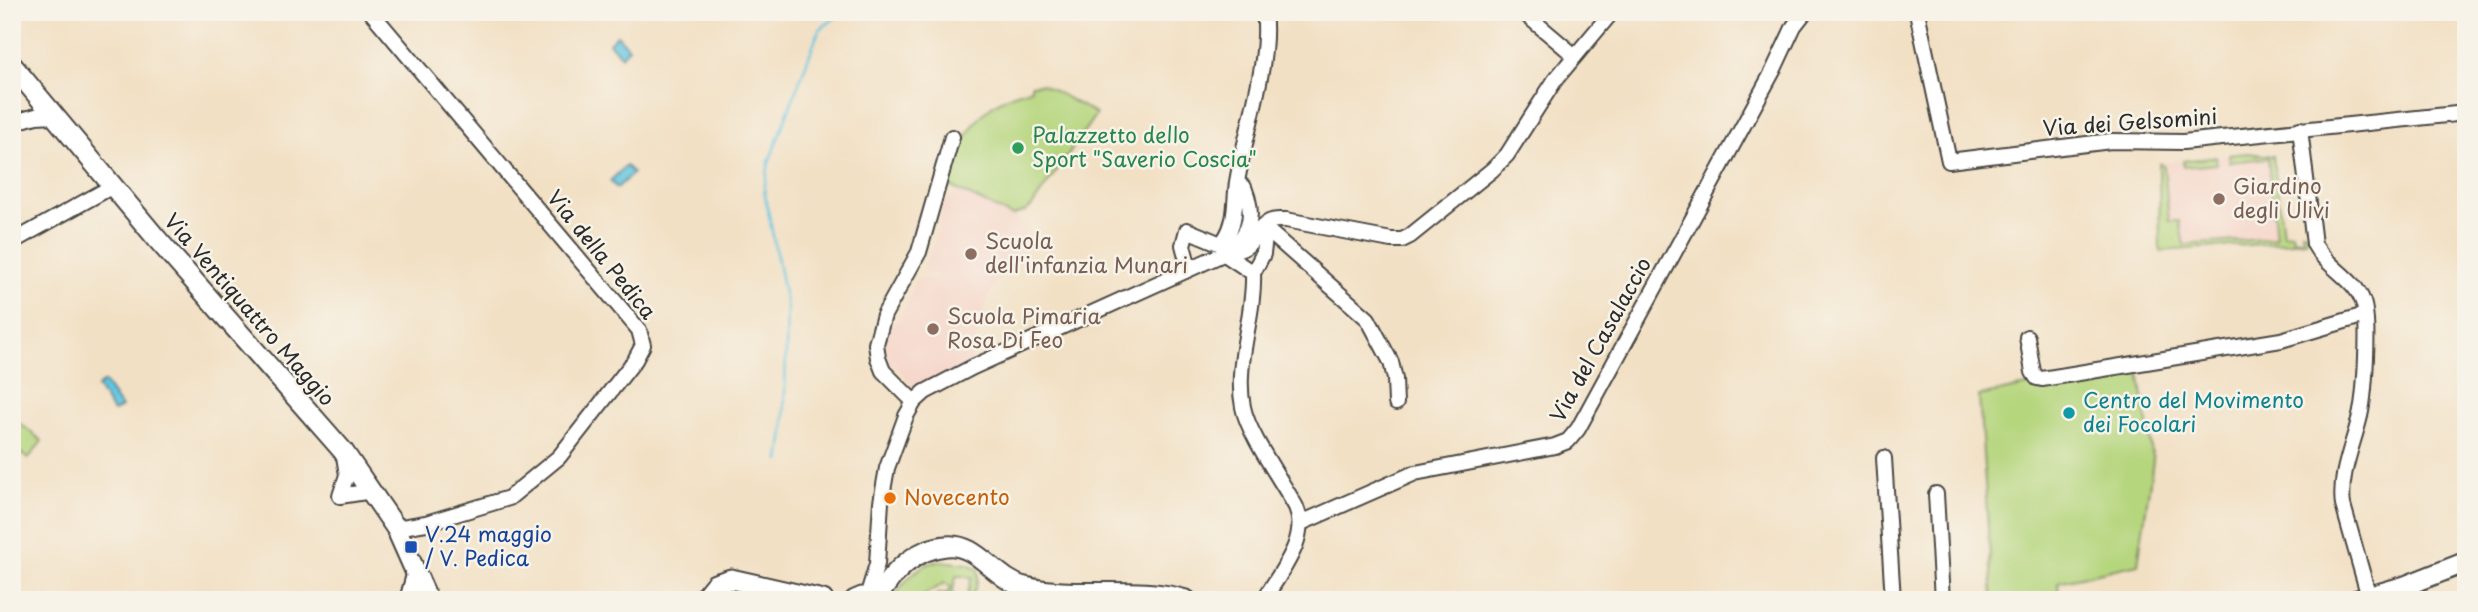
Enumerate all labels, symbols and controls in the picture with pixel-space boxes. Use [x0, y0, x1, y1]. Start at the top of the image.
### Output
street label: Via dei Gelsomini [2042, 99, 2218, 143]
place label: Palazzetto dello Sport "Saverio Coscia" [1032, 118, 1257, 174]
marker: Palazzetto dello Sport "Saverio Coscia" [1010, 140, 1026, 156]
place label: Giardino degli Ulivi [2233, 169, 2330, 225]
street label: Via della Pedica [540, 182, 665, 326]
marker: Giardino degli Ulivi [2211, 191, 2227, 207]
street label: Via Ventiquattro Maggio [157, 205, 344, 412]
place label: Scuola dell'infanzia Munari [985, 224, 1188, 280]
marker: Scuola dell'infanzia Munari [963, 246, 979, 262]
street label: Via del Casalaccio [1541, 251, 1658, 427]
place label: Scuola Pimaria Rosa Di Feo [947, 299, 1101, 355]
marker: Scuola Pimaria Rosa Di Feo [925, 321, 941, 337]
place label: Centro del Movimento dei Focolari [2083, 383, 2304, 439]
marker: Centro del Movimento dei Focolari [2061, 405, 2077, 421]
place label: Novecento [904, 480, 1010, 512]
marker: Novecento [882, 490, 898, 506]
place label: V.24 maggio / V. Pedica [425, 517, 552, 573]
marker: V.24 maggio / V. Pedica [403, 539, 419, 555]

